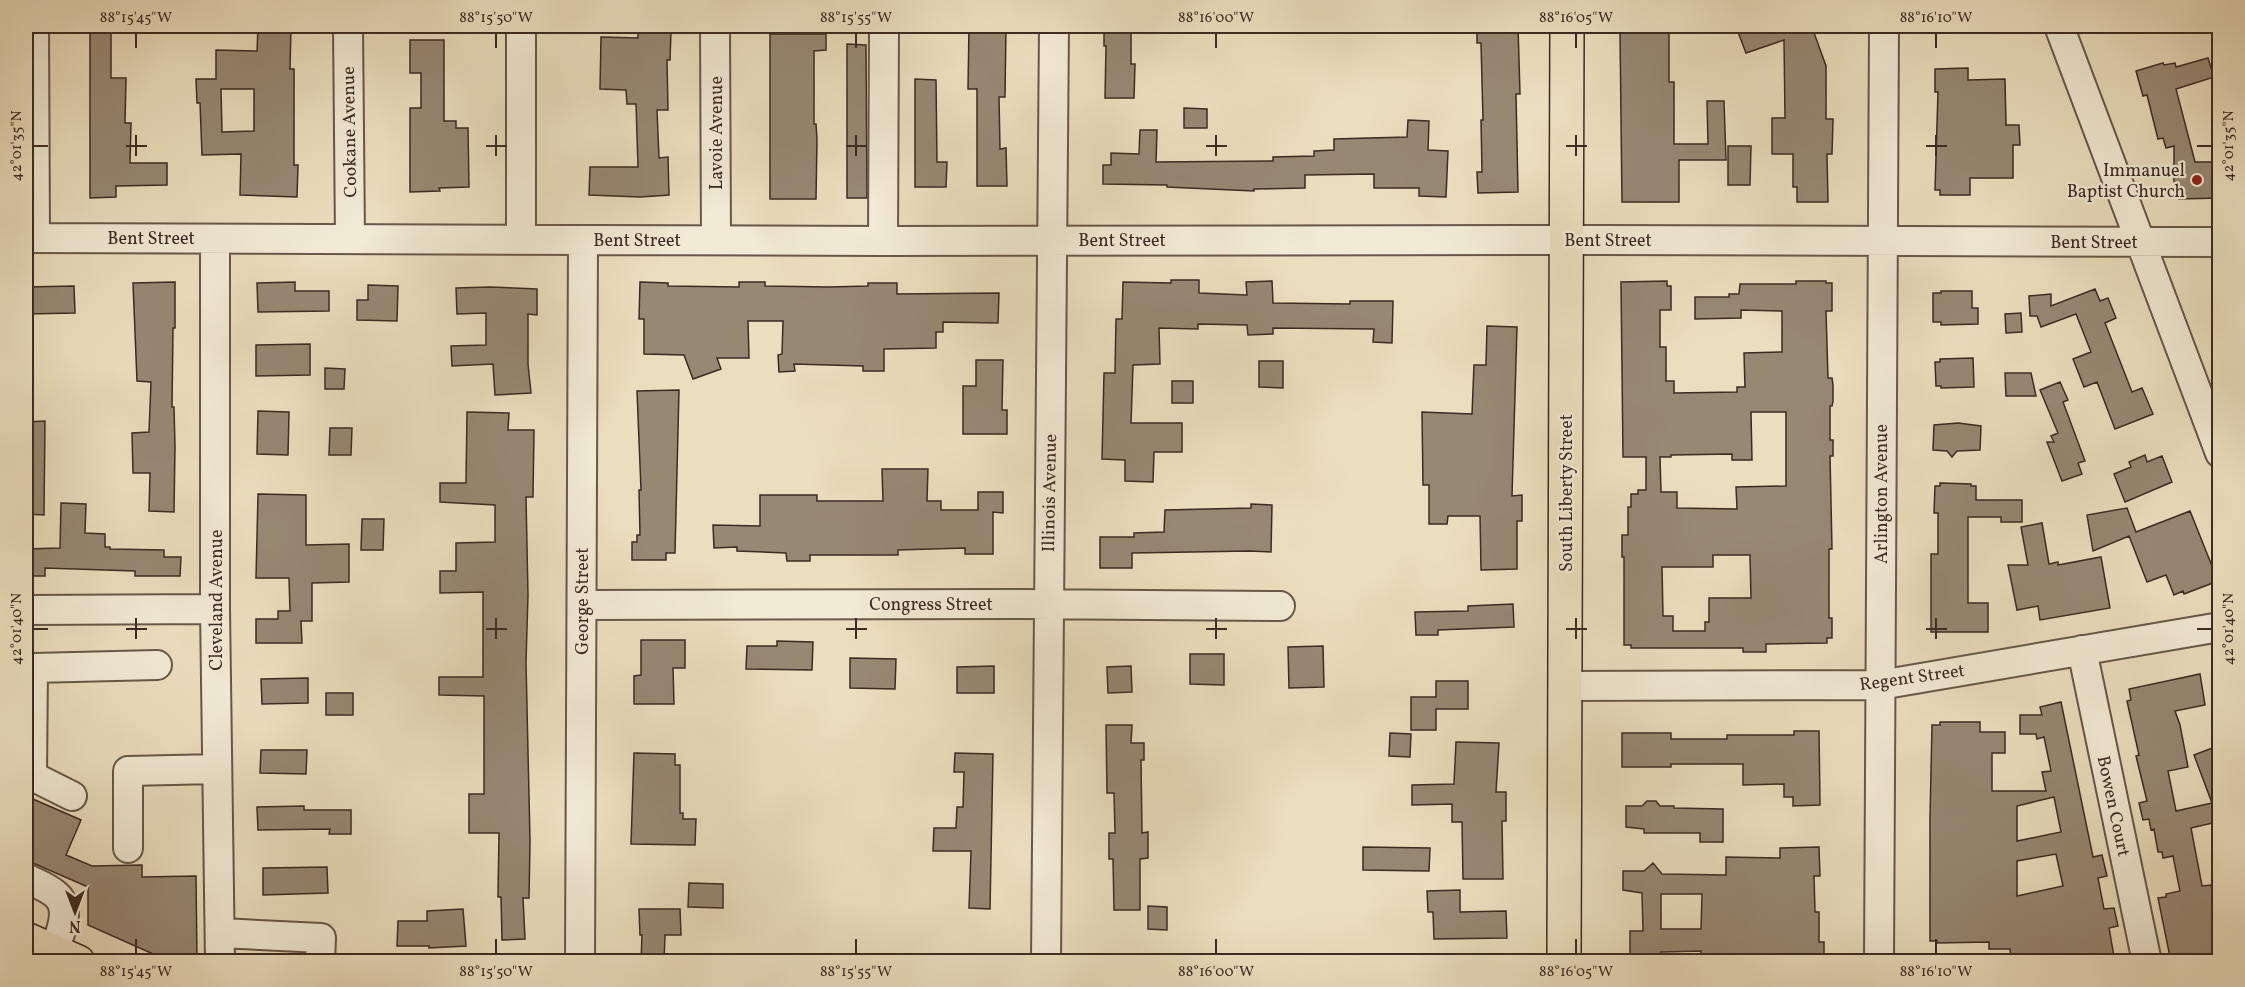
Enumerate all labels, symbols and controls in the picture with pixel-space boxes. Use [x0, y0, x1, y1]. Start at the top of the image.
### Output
text: 88°15'45"W [100, 8, 172, 29]
text: 88°15'50"W [459, 8, 533, 29]
text: 88°15'55"W [820, 8, 892, 29]
text: 88°16'00"W [1178, 8, 1254, 29]
text: 88°16'05"W [1539, 8, 1613, 29]
text: 88°16'10"W [1900, 8, 1972, 29]
street label: Cookane Avenue [337, 66, 364, 198]
street label: Lavoie Avenue [705, 76, 730, 190]
text: 42°01'35"N [7, 110, 28, 182]
text: 42°01'35"N [2219, 110, 2240, 182]
place label: Immanuel Baptist Church [2067, 159, 2185, 205]
marker: Immanuel Baptist Church [2190, 173, 2204, 187]
street label: Bent Street [107, 227, 195, 252]
street label: Bent Street [593, 229, 681, 254]
street label: Bent Street [1078, 229, 1166, 254]
street label: Bent Street [1564, 229, 1652, 254]
street label: Bent Street [2050, 231, 2138, 256]
street label: South Liberty Street [1555, 414, 1580, 572]
street label: Arlington Avenue [1870, 424, 1895, 564]
street label: Illinois Avenue [1037, 434, 1064, 552]
street label: Cleveland Avenue [205, 529, 230, 671]
street label: George Street [571, 547, 596, 655]
text: 42°01'40"N [7, 593, 28, 665]
street label: Congress Street [869, 593, 993, 618]
text: 42°01'40"N [2219, 593, 2240, 665]
street label: Regent Street [1858, 659, 1966, 698]
street label: Bowen Court [2090, 754, 2135, 859]
north arrow [45, 882, 105, 942]
text: N [69, 914, 81, 936]
text: 88°15'45"W [100, 962, 172, 983]
text: 88°15'50"W [459, 962, 533, 983]
text: 88°15'55"W [820, 962, 892, 983]
text: 88°16'00"W [1178, 962, 1254, 983]
text: 88°16'05"W [1539, 962, 1613, 983]
text: 88°16'10"W [1900, 962, 1972, 983]

